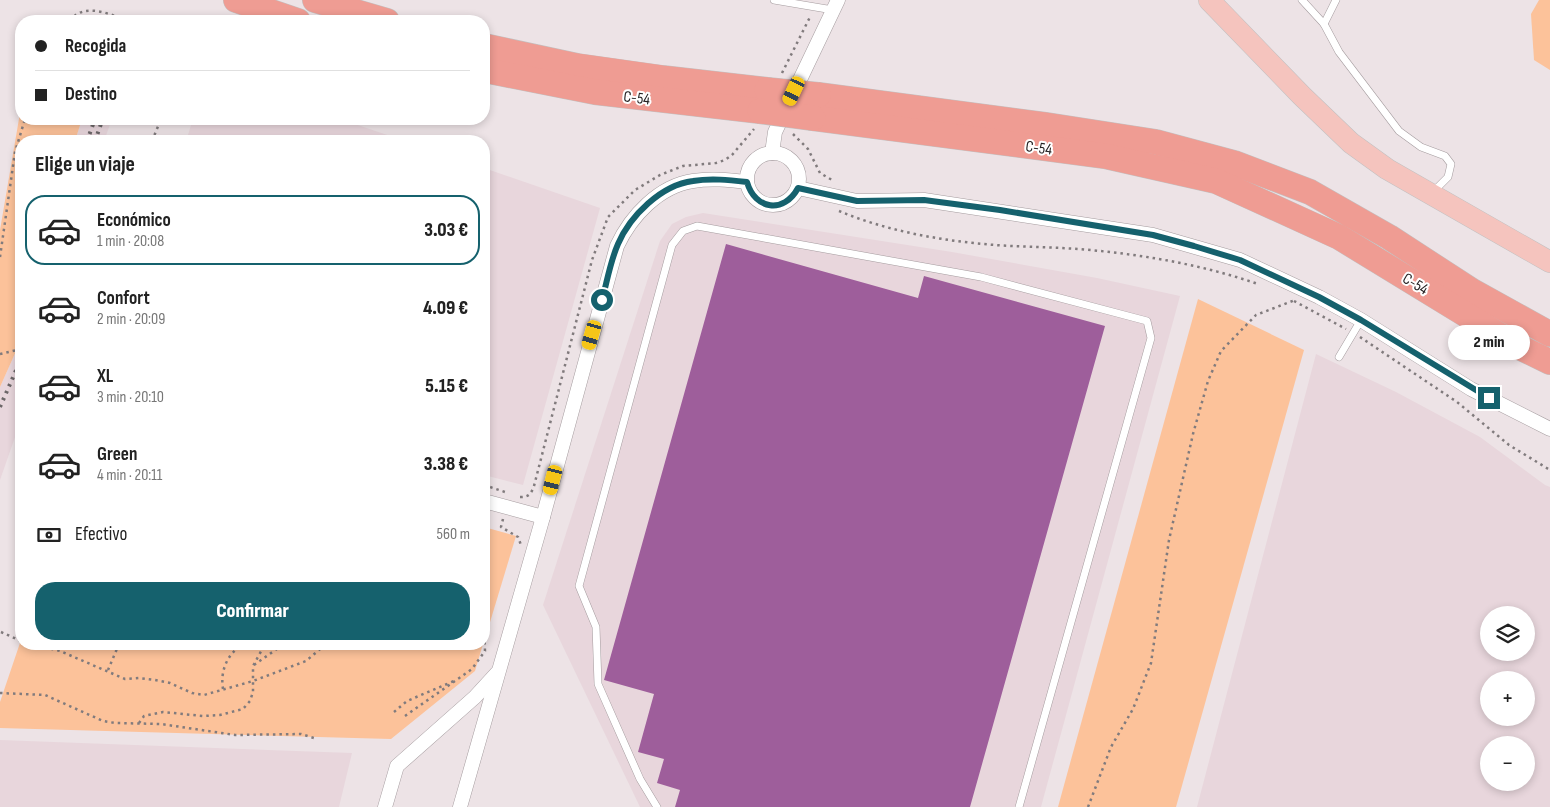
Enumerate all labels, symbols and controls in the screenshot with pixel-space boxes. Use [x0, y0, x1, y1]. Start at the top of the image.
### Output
text: Recogida [65, 35, 126, 58]
car [780, 74, 807, 108]
text: Destino [65, 83, 117, 106]
street label: C-54 [622, 87, 652, 110]
street label: C-54 [1024, 137, 1054, 160]
text: Elige un viaje [35, 151, 135, 178]
icon: car [37, 208, 82, 253]
text: Económico [97, 209, 171, 232]
text: 3.03 € [424, 219, 468, 242]
text: 1 min · 20:08 [97, 232, 164, 251]
street label: C-54 [1399, 269, 1432, 299]
icon: car [37, 286, 82, 331]
text: Confort [97, 287, 150, 310]
route start [591, 289, 613, 311]
text: 4.09 € [423, 297, 468, 320]
text: 2 min · 20:09 [97, 310, 165, 329]
car [580, 319, 603, 351]
callout: 2 min [1448, 326, 1530, 360]
text: 2 min [1473, 333, 1505, 352]
icon: car [37, 364, 82, 409]
text: XL [97, 365, 113, 388]
text: 5.15 € [425, 375, 468, 398]
route end [1478, 387, 1500, 409]
text: 3 min · 20:10 [97, 388, 164, 407]
icon: car [37, 442, 82, 487]
text: Green [97, 443, 137, 466]
text: 3.38 € [424, 453, 468, 476]
car [542, 464, 563, 496]
text: 4 min · 20:11 [97, 466, 162, 485]
icon: cash [35, 521, 63, 549]
text: Efectivo [75, 523, 127, 546]
text: 560 m [437, 525, 470, 544]
button: Confirmar [35, 582, 470, 640]
map controls [1480, 606, 1535, 791]
button: layers [1480, 606, 1535, 661]
button: + [1480, 671, 1535, 726]
button: − [1480, 736, 1535, 791]

